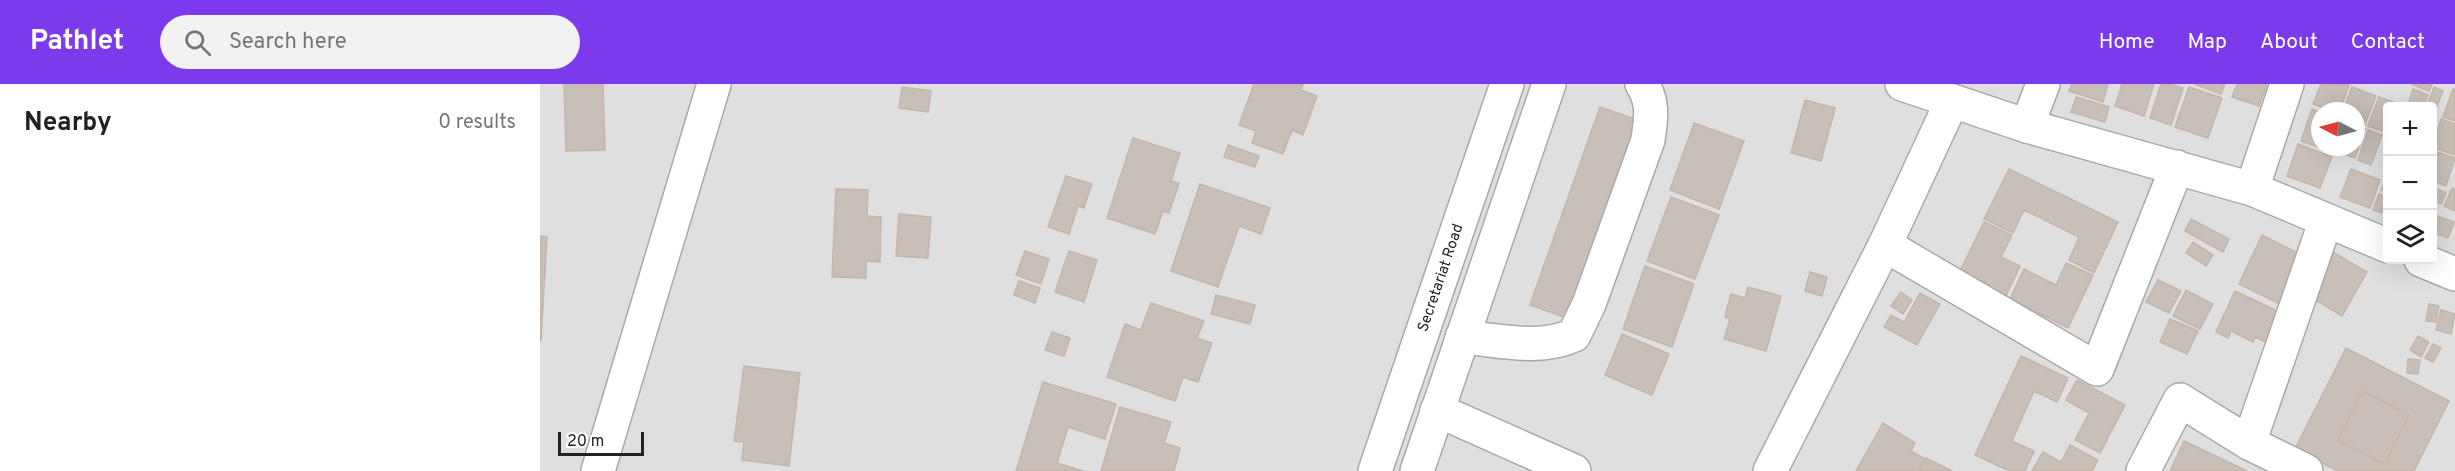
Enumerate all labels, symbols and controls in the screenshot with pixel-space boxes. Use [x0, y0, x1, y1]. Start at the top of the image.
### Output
search box [160, 15, 580, 69]
text: Pathlet [30, 24, 124, 60]
icon: search [181, 26, 214, 59]
text: Search here [229, 29, 347, 56]
text: Home [2099, 29, 2155, 56]
text: Map [2188, 29, 2227, 56]
text: About [2260, 29, 2318, 56]
text: Contact [2351, 29, 2425, 56]
north arrow [2311, 102, 2365, 156]
map controls [2383, 102, 2437, 264]
button: + [2383, 102, 2437, 156]
text: Nearby [24, 107, 112, 140]
text: 0 results [438, 110, 516, 136]
button: − [2383, 156, 2437, 210]
button: layers [2383, 210, 2437, 264]
street label: Secretariat Road [1414, 221, 1468, 334]
scale bar [558, 429, 644, 456]
text: 20 m [567, 432, 604, 452]

